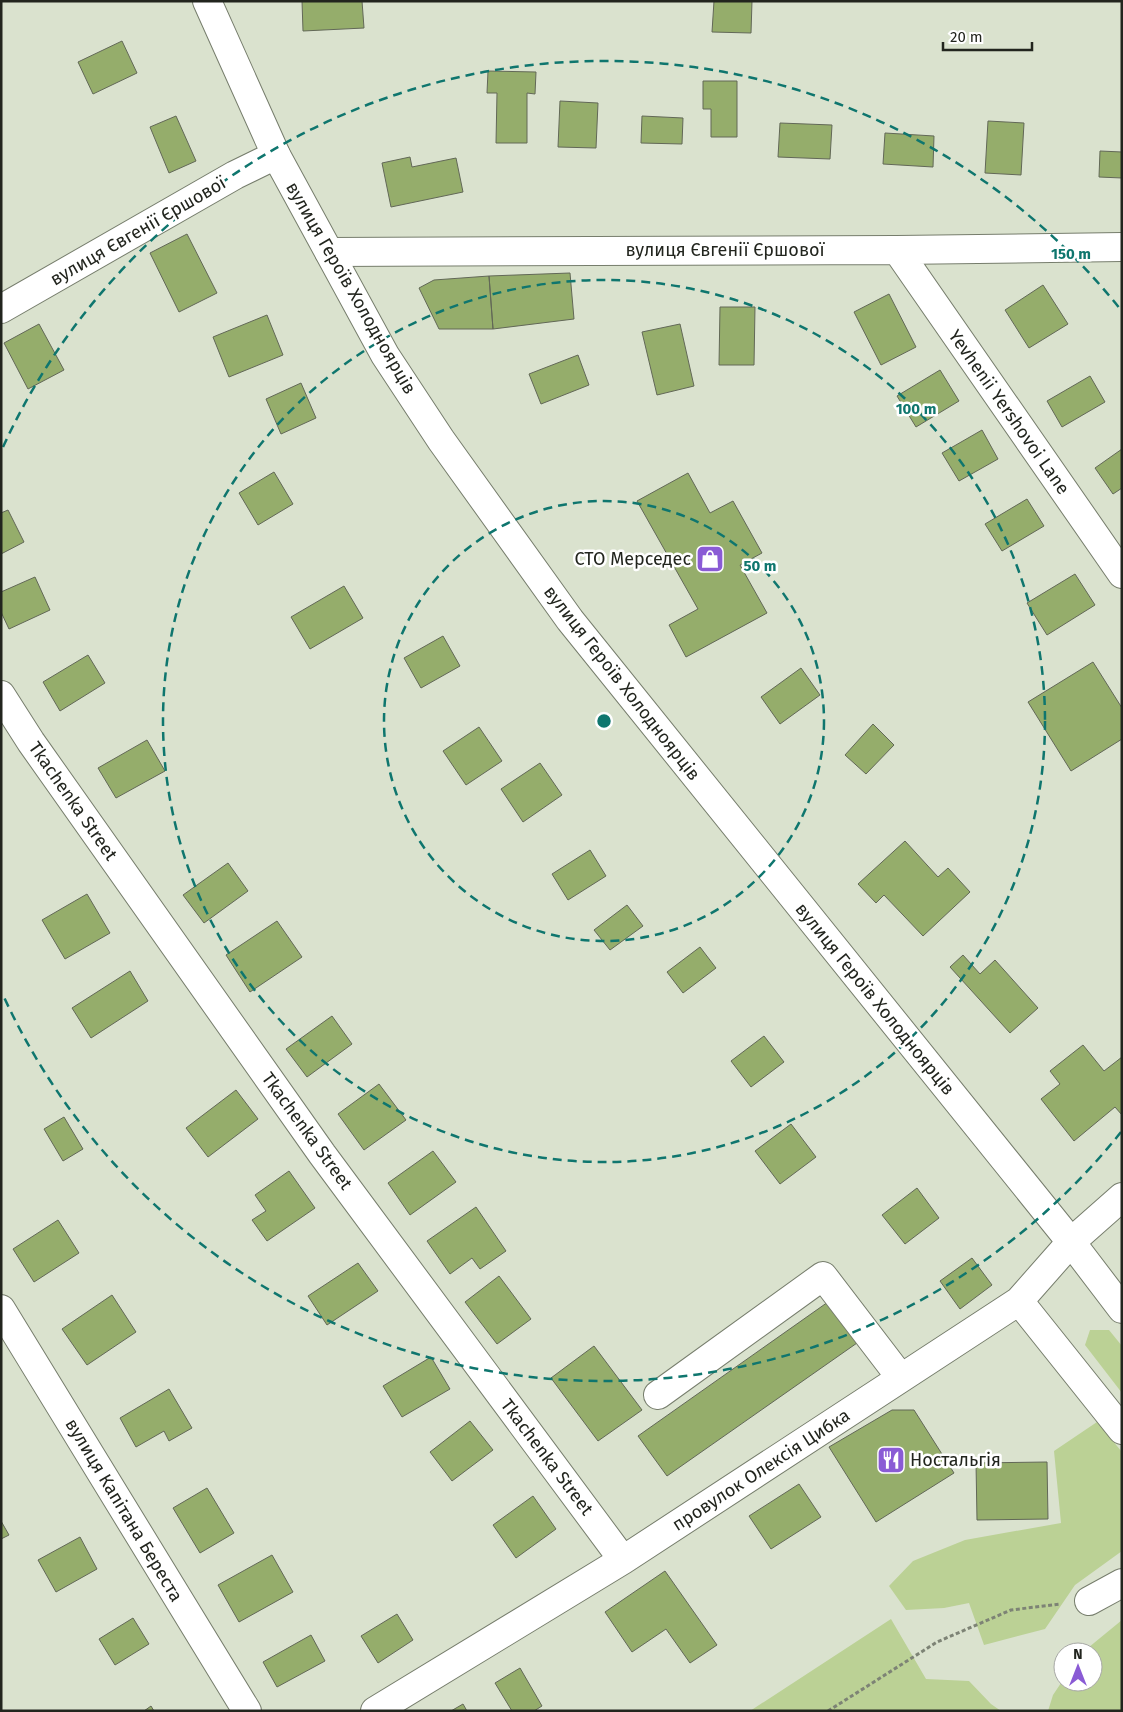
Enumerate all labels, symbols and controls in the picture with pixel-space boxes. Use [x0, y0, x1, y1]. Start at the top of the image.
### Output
scale bar [943, 20, 1032, 52]
text: 20 m [950, 28, 983, 46]
street label: вулиця Євгенії Єршової [46, 171, 231, 290]
street label: вулиця Героїв Холодноярців [281, 178, 421, 398]
street label: вулиця Євгенії Єршової [625, 239, 825, 261]
text: 150 m [1051, 245, 1091, 263]
street label: Yevhenii Yershovoi Lane [944, 325, 1074, 499]
text: 100 m [896, 400, 936, 418]
shop icon: СТО Мерседес [695, 544, 725, 574]
place label: СТО Мерседес [574, 548, 691, 570]
text: 50 m [743, 557, 777, 575]
street label: вулиця Героїв Холодноярців [539, 581, 705, 785]
centre of rings [595, 712, 613, 730]
street label: Tkachenka Street [24, 737, 122, 865]
street label: вулиця Героїв Холодноярців [791, 898, 959, 1100]
street label: Tkachenka Street [257, 1068, 357, 1194]
street label: Tkachenka Street [496, 1395, 598, 1520]
street label: провулок Олексія Цибка [668, 1404, 854, 1536]
street label: вулиця Капітана Береста [61, 1414, 187, 1606]
restaurant icon: Ностальгія [876, 1445, 906, 1475]
place label: Ностальгія [910, 1449, 1001, 1471]
north arrow [1053, 1642, 1103, 1692]
text: N [1073, 1646, 1083, 1663]

